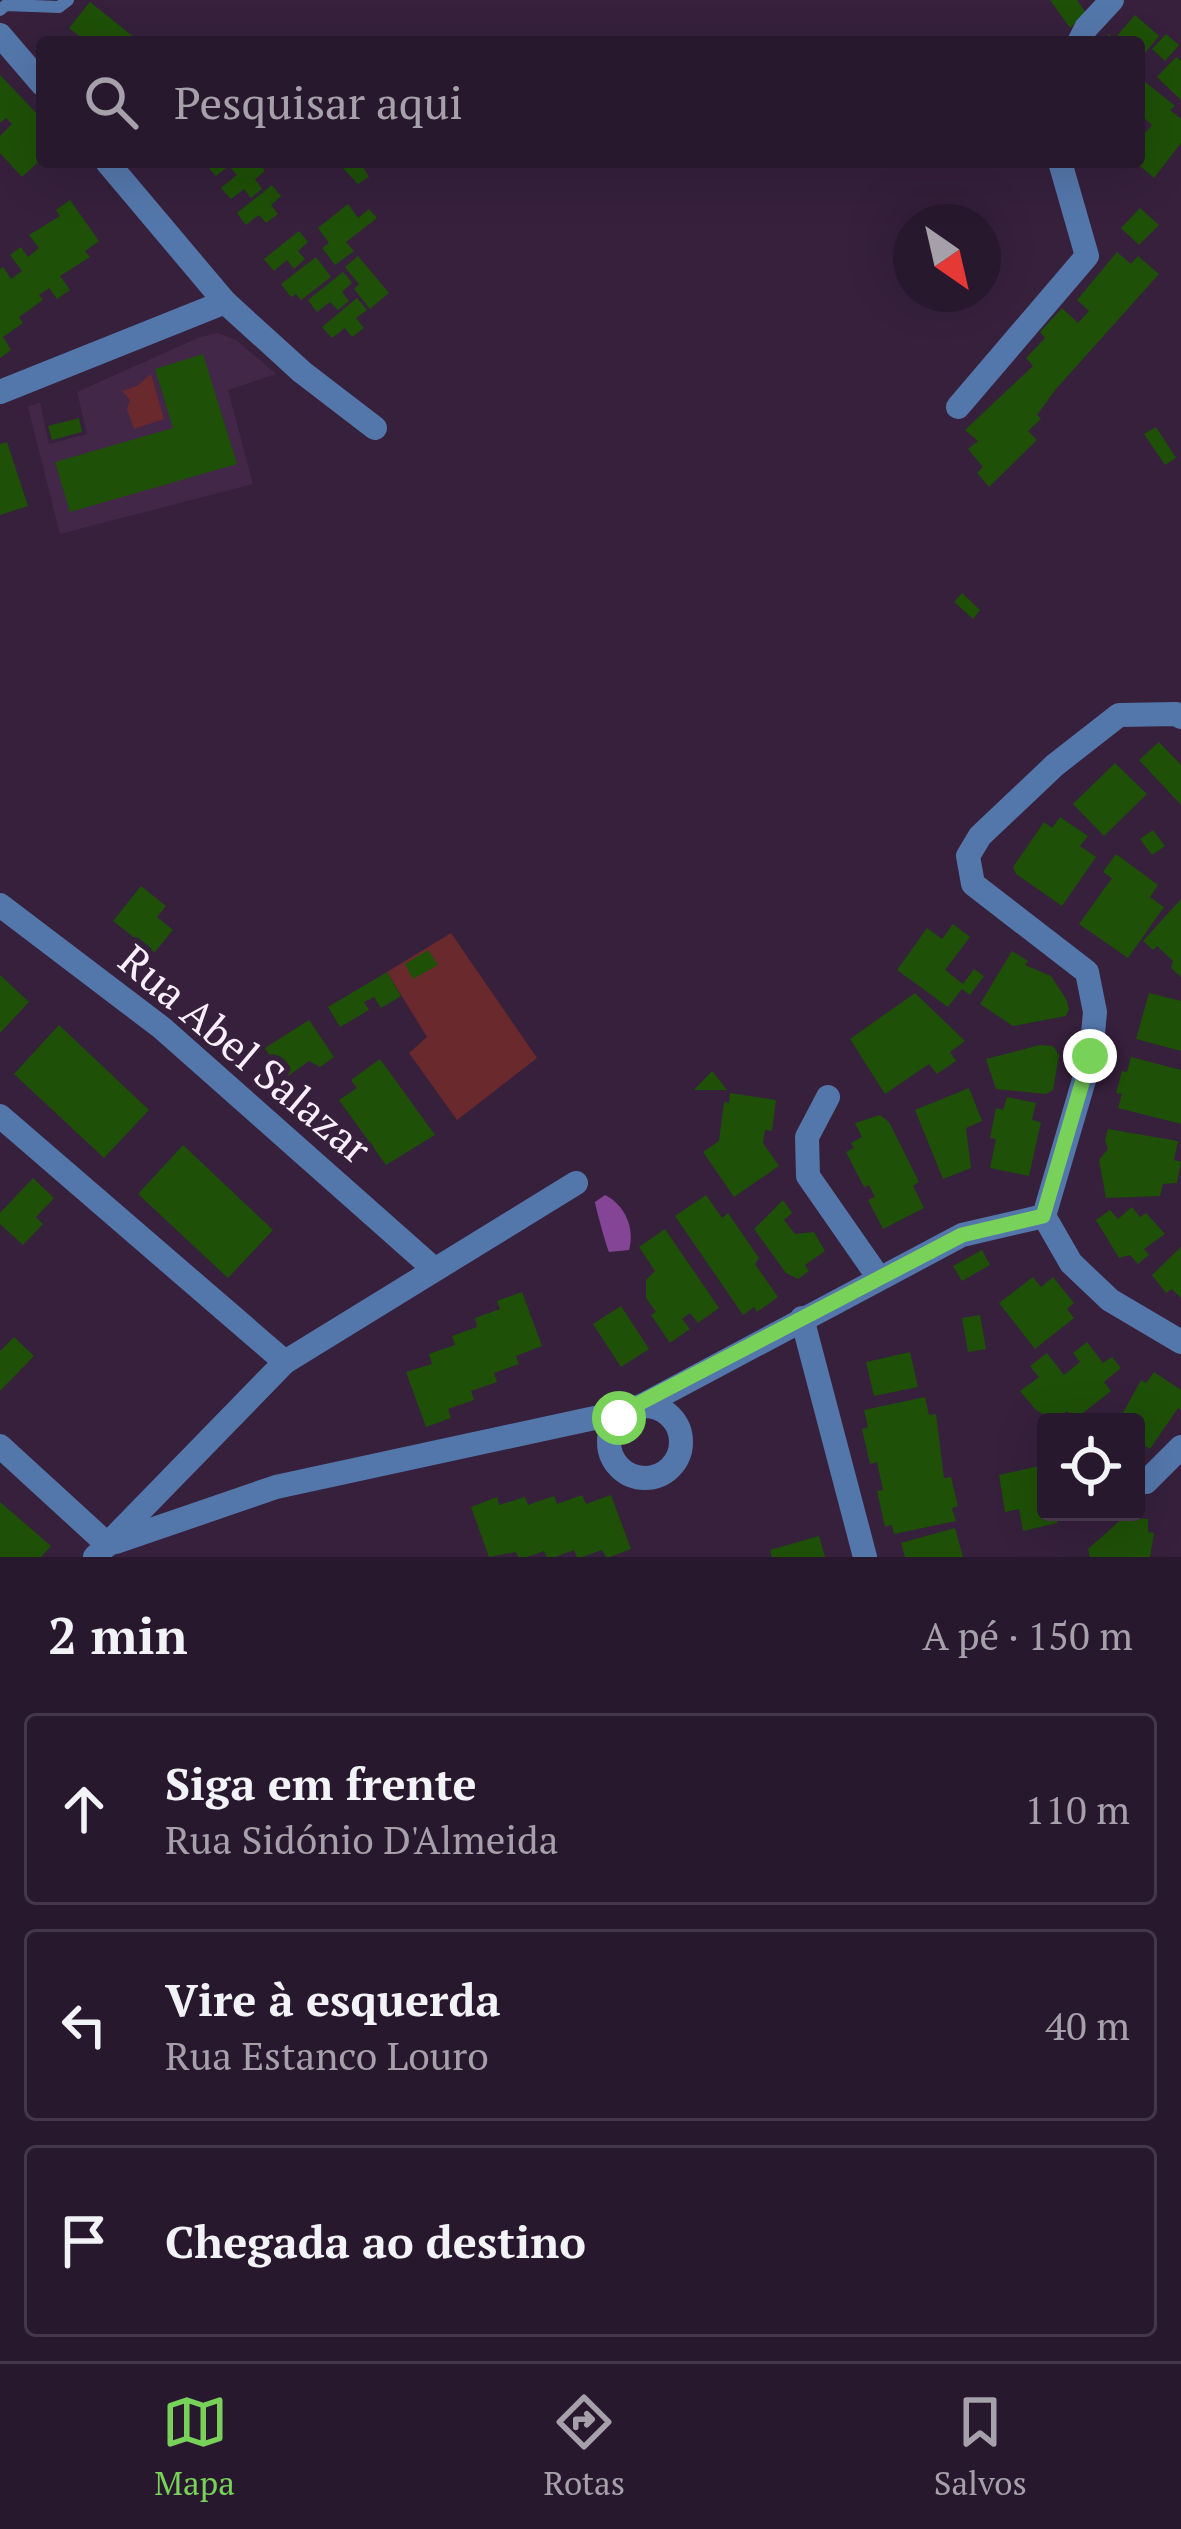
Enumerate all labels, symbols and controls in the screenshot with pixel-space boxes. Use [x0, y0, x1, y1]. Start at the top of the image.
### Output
search box [36, 36, 1145, 168]
icon: search [78, 69, 144, 135]
text: Pesquisar aqui [174, 72, 463, 132]
north arrow [893, 204, 1001, 312]
street label: Rua Abel Salazar [108, 931, 383, 1175]
route end [1063, 1029, 1117, 1083]
route start [592, 1391, 646, 1445]
map controls [1037, 1413, 1145, 1521]
button: locate [1037, 1413, 1145, 1521]
text: 2 min [48, 1601, 188, 1669]
text: A pé · 150 m [922, 1609, 1133, 1661]
text: Siga em frente [165, 1753, 477, 1813]
icon: ahead [51, 1776, 117, 1842]
text: 110 m [1025, 1783, 1130, 1835]
text: Rua Sidónio D'Almeida [165, 1813, 558, 1865]
text: Vire à esquerda [165, 1969, 500, 2029]
icon: left [51, 1992, 117, 2058]
text: 40 m [1045, 1999, 1130, 2051]
text: Rua Estanco Louro [165, 2029, 489, 2081]
icon: arrive [51, 2208, 117, 2274]
text: Chegada ao destino [165, 2211, 586, 2271]
tab: Mapa [154, 2389, 235, 2504]
tab: Rotas [544, 2389, 625, 2504]
tab: Salvos [934, 2389, 1027, 2504]

